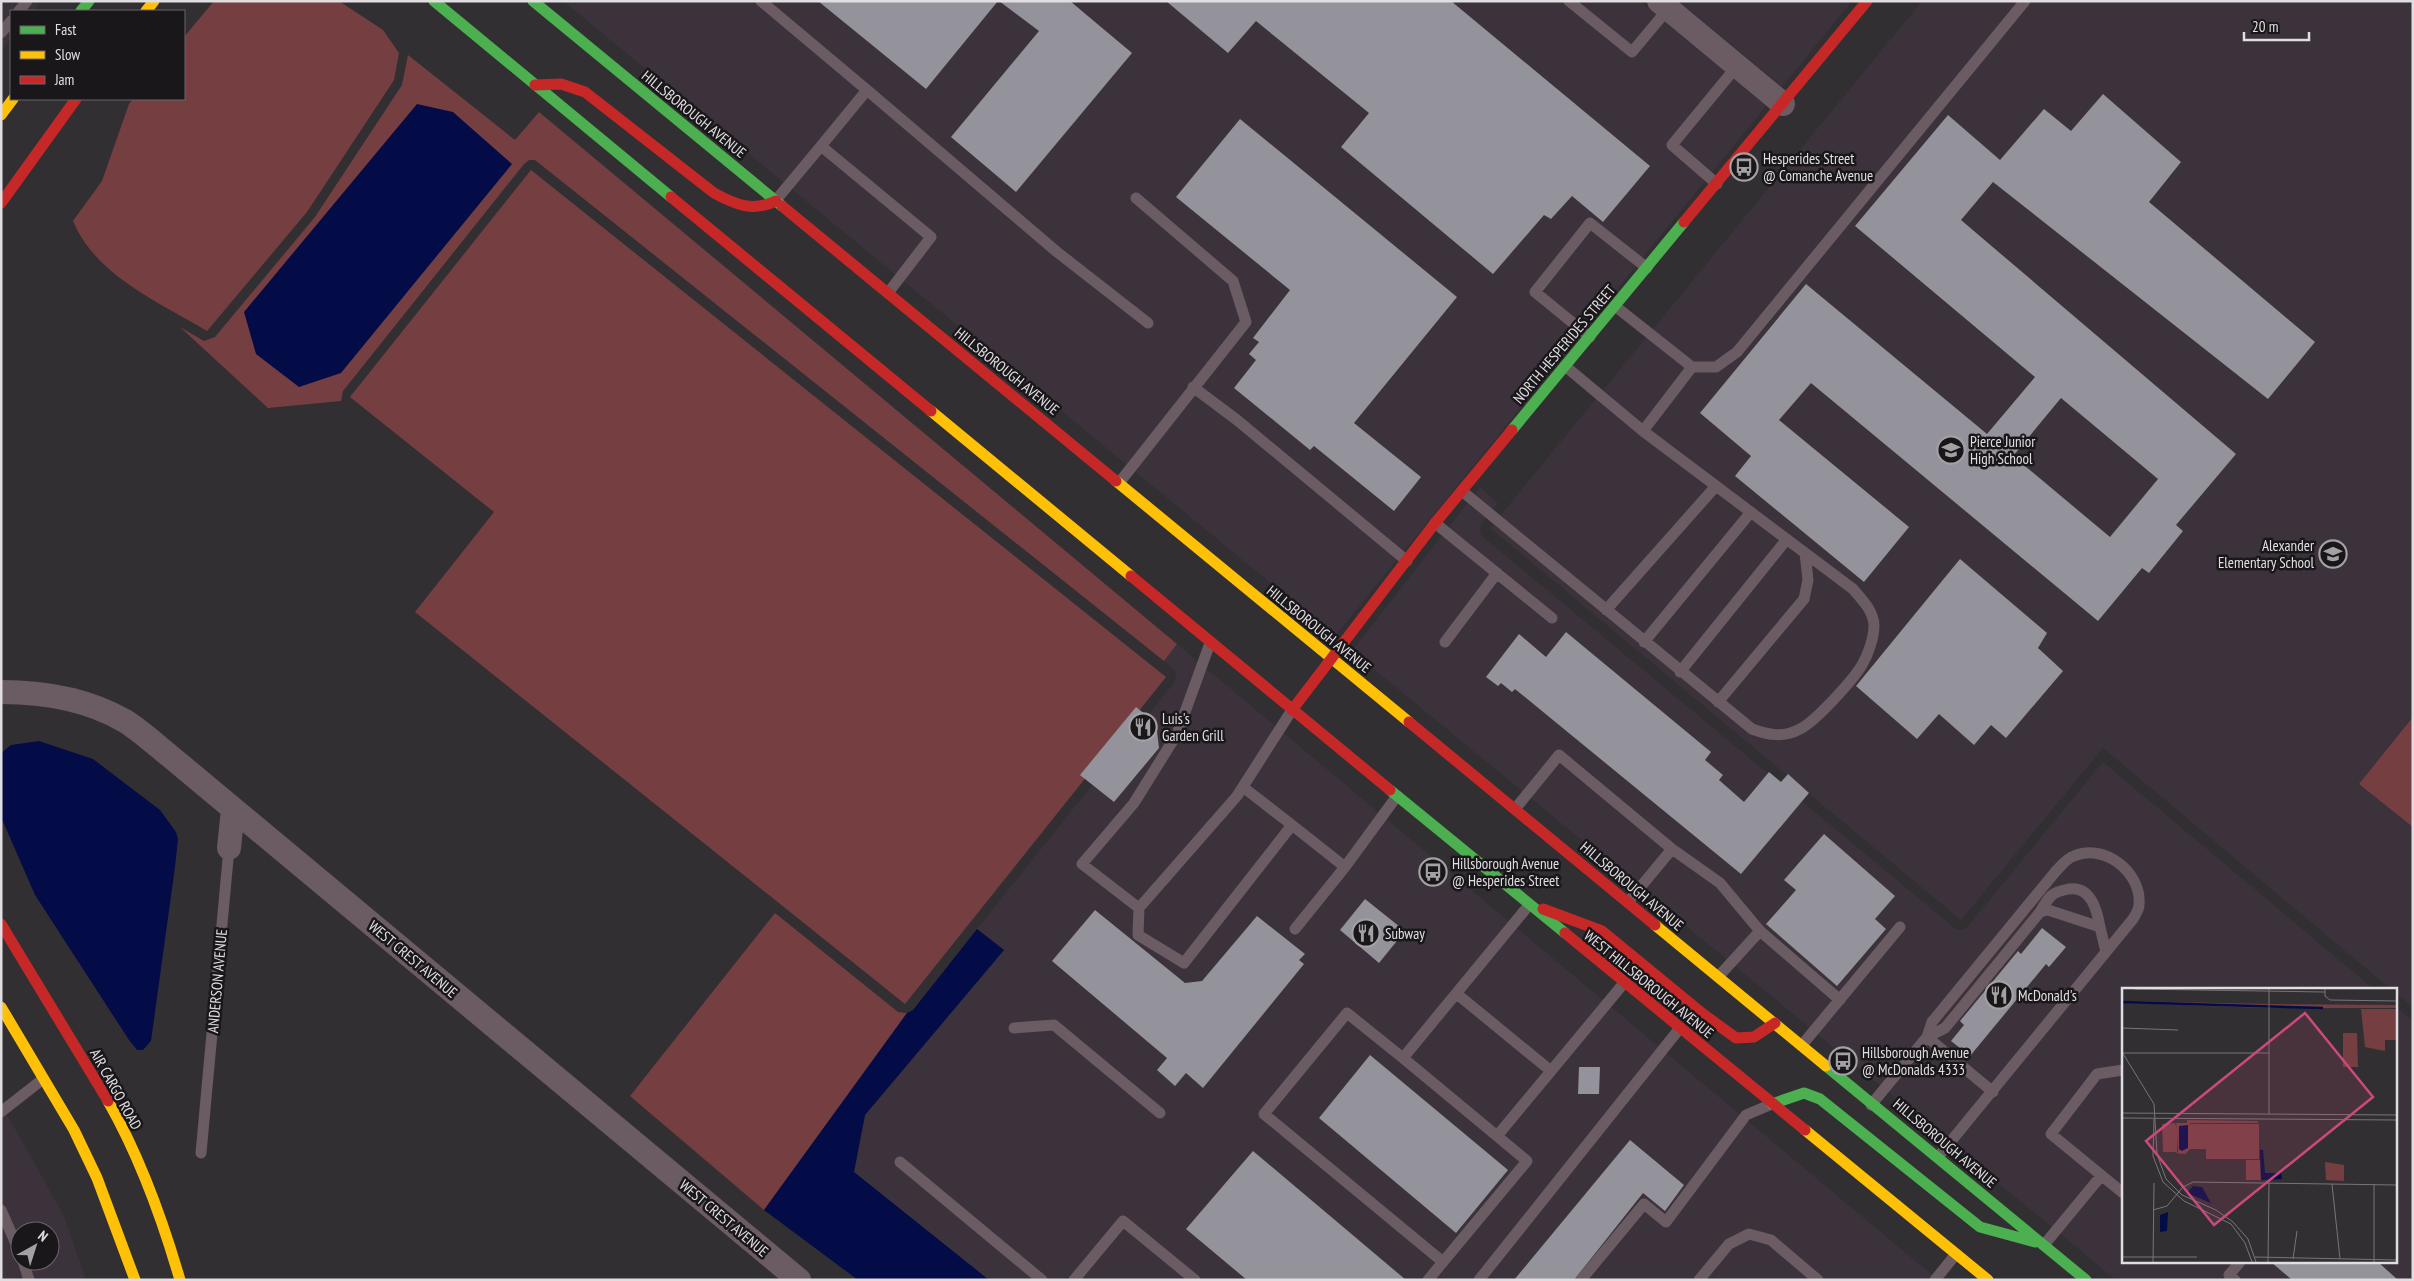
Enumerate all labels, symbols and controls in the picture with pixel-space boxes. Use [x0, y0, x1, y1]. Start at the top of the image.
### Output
legend [10, 10, 185, 100]
scale bar [2244, 10, 2309, 42]
text: 20 m [2252, 17, 2278, 36]
text: Fast [55, 20, 76, 39]
text: Slow [55, 45, 80, 64]
street label: HILLSBOROUGH AVENUE [638, 66, 750, 162]
text: Jam [54, 70, 74, 89]
place label: Hesperides Street @ Comanche Avenue [1763, 149, 1873, 185]
bus stop icon: Hesperides Street @ Comanche Avenue [1729, 152, 1759, 182]
street label: NORTH HESPERIDES STREET [1509, 280, 1619, 407]
street label: HILLSBOROUGH AVENUE [951, 323, 1063, 419]
place label: Pierce Junior High School [1970, 432, 2036, 468]
school or university icon: Pierce Junior High School [1936, 435, 1966, 465]
place label: Alexander Elementary School [2218, 536, 2315, 572]
school or university icon: Alexander Elementary School [2318, 539, 2348, 569]
street label: HILLSBOROUGH AVENUE [1263, 581, 1375, 677]
place label: Luis's Garden Grill [1162, 709, 1224, 745]
restaurant icon: Luis's Garden Grill [1128, 712, 1158, 742]
street label: HILLSBOROUGH AVENUE [1577, 837, 1687, 935]
place label: Hillsborough Avenue @ Hesperides Street [1452, 854, 1559, 890]
bus stop icon: Hillsborough Avenue @ Hesperides Street [1418, 857, 1448, 887]
street label: WEST CREST AVENUE [365, 916, 461, 1002]
restaurant icon: Subway [1351, 918, 1381, 948]
place label: Subway [1385, 924, 1425, 943]
street label: WEST HILLSBOROUGH AVENUE [1580, 926, 1718, 1042]
street label: ANDERSON AVENUE [203, 928, 231, 1034]
restaurant icon: McDonald's [1984, 980, 2014, 1010]
place label: McDonald's [2018, 986, 2077, 1005]
inset map [2122, 988, 2396, 1264]
place label: Hillsborough Avenue @ McDonalds 4333 [1862, 1043, 1969, 1079]
street label: AIR CARGO ROAD [86, 1045, 146, 1133]
bus stop icon: Hillsborough Avenue @ McDonalds 4333 [1828, 1046, 1858, 1076]
street label: HILLSBOROUGH AVENUE [1890, 1094, 2000, 1192]
street label: WEST CREST AVENUE [676, 1175, 772, 1261]
north arrow [10, 1221, 60, 1271]
text: N [35, 1227, 52, 1245]

